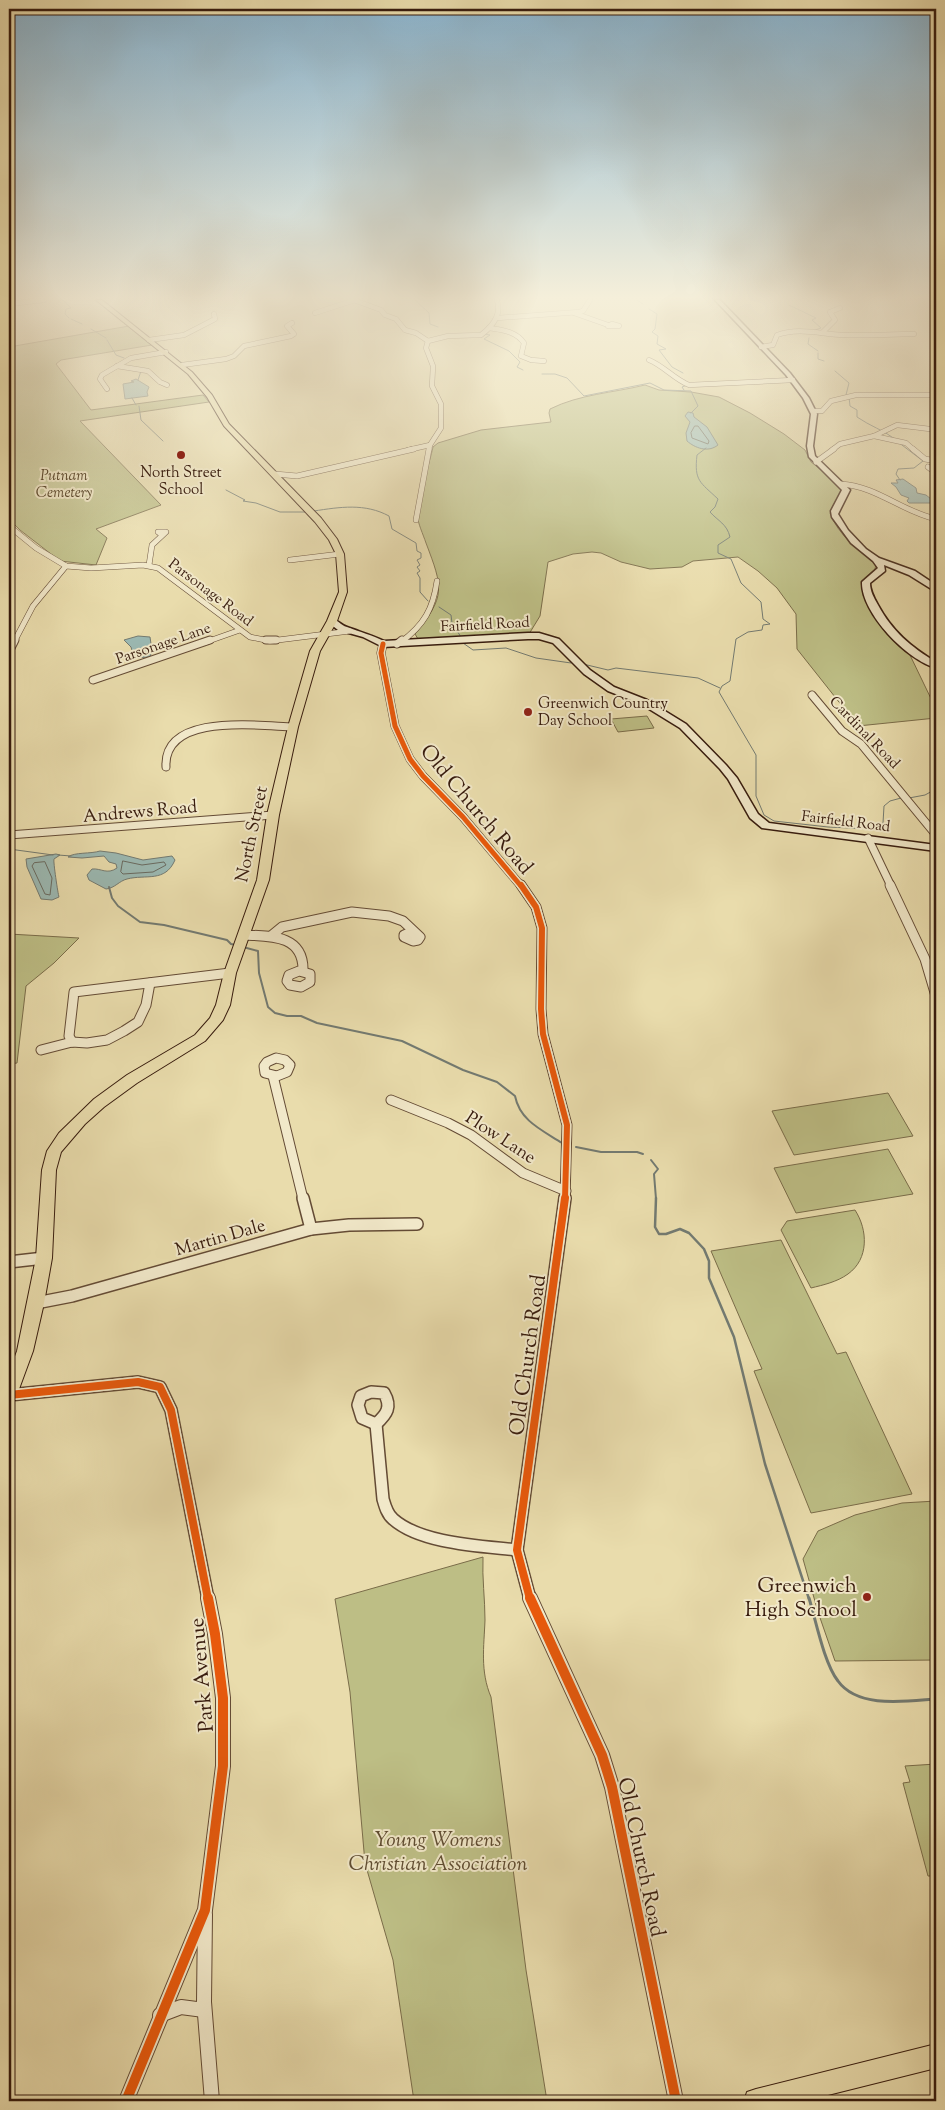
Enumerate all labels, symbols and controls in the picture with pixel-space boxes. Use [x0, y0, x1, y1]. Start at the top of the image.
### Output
marker: North Street School [175, 449, 187, 461]
place label: North Street School [140, 463, 222, 501]
park label: Putnam Cemetery [36, 466, 92, 504]
street label: Parsonage Road [163, 554, 257, 632]
street label: Fairfield Road [440, 613, 531, 638]
street label: Parsonage Lane [113, 618, 214, 671]
street label: Cardinal Road [824, 692, 904, 774]
place label: Greenwich Country Day School [538, 694, 668, 732]
marker: Greenwich Country Day School [522, 706, 534, 718]
street label: Old Church Road [412, 738, 539, 882]
street label: North Street [230, 784, 276, 885]
street label: Andrews Road [82, 795, 198, 831]
street label: Fairfield Road [800, 807, 892, 838]
street label: Plow Lane [459, 1106, 540, 1171]
street label: Martin Dale [172, 1214, 269, 1264]
street label: Old Church Road [503, 1273, 555, 1438]
place label: Greenwich High School [745, 1572, 857, 1626]
marker: Greenwich High School [861, 1591, 873, 1603]
street label: Park Avenue [183, 1616, 223, 1733]
street label: Old Church Road [608, 1775, 672, 1940]
park label: Young Womens Christian Association [349, 1826, 527, 1880]

